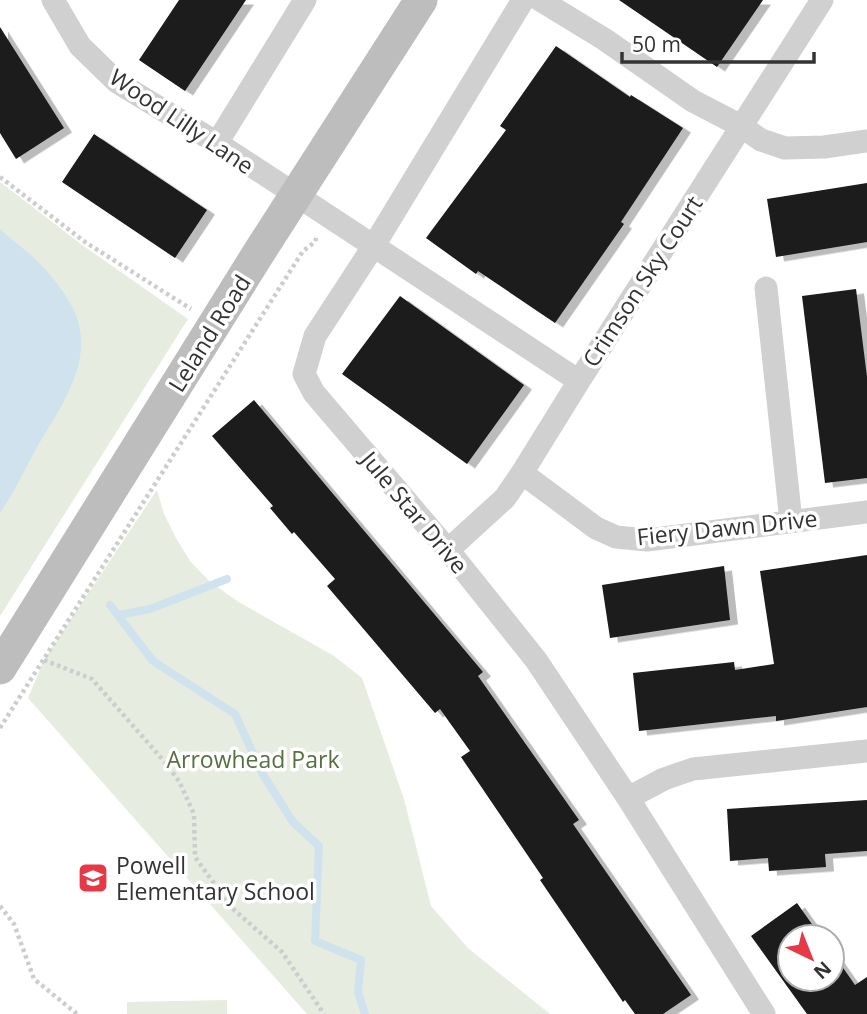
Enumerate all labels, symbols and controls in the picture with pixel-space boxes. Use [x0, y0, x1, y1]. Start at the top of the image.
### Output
scale bar [622, 21, 814, 65]
text: 50 m [632, 30, 681, 58]
street label: Wood Lilly Lane [104, 61, 260, 181]
street label: Crimson Sky Court [575, 189, 709, 373]
street label: Leland Road [160, 268, 258, 398]
street label: Jule Star Drive [353, 443, 476, 580]
street label: Fiery Dawn Drive [635, 502, 819, 552]
park label: Arrowhead Park [167, 743, 339, 775]
place label: Powell Elementary School [116, 849, 315, 907]
school or university icon: Powell Elementary School [76, 861, 110, 895]
north arrow [776, 923, 846, 993]
text: N [808, 956, 837, 985]

